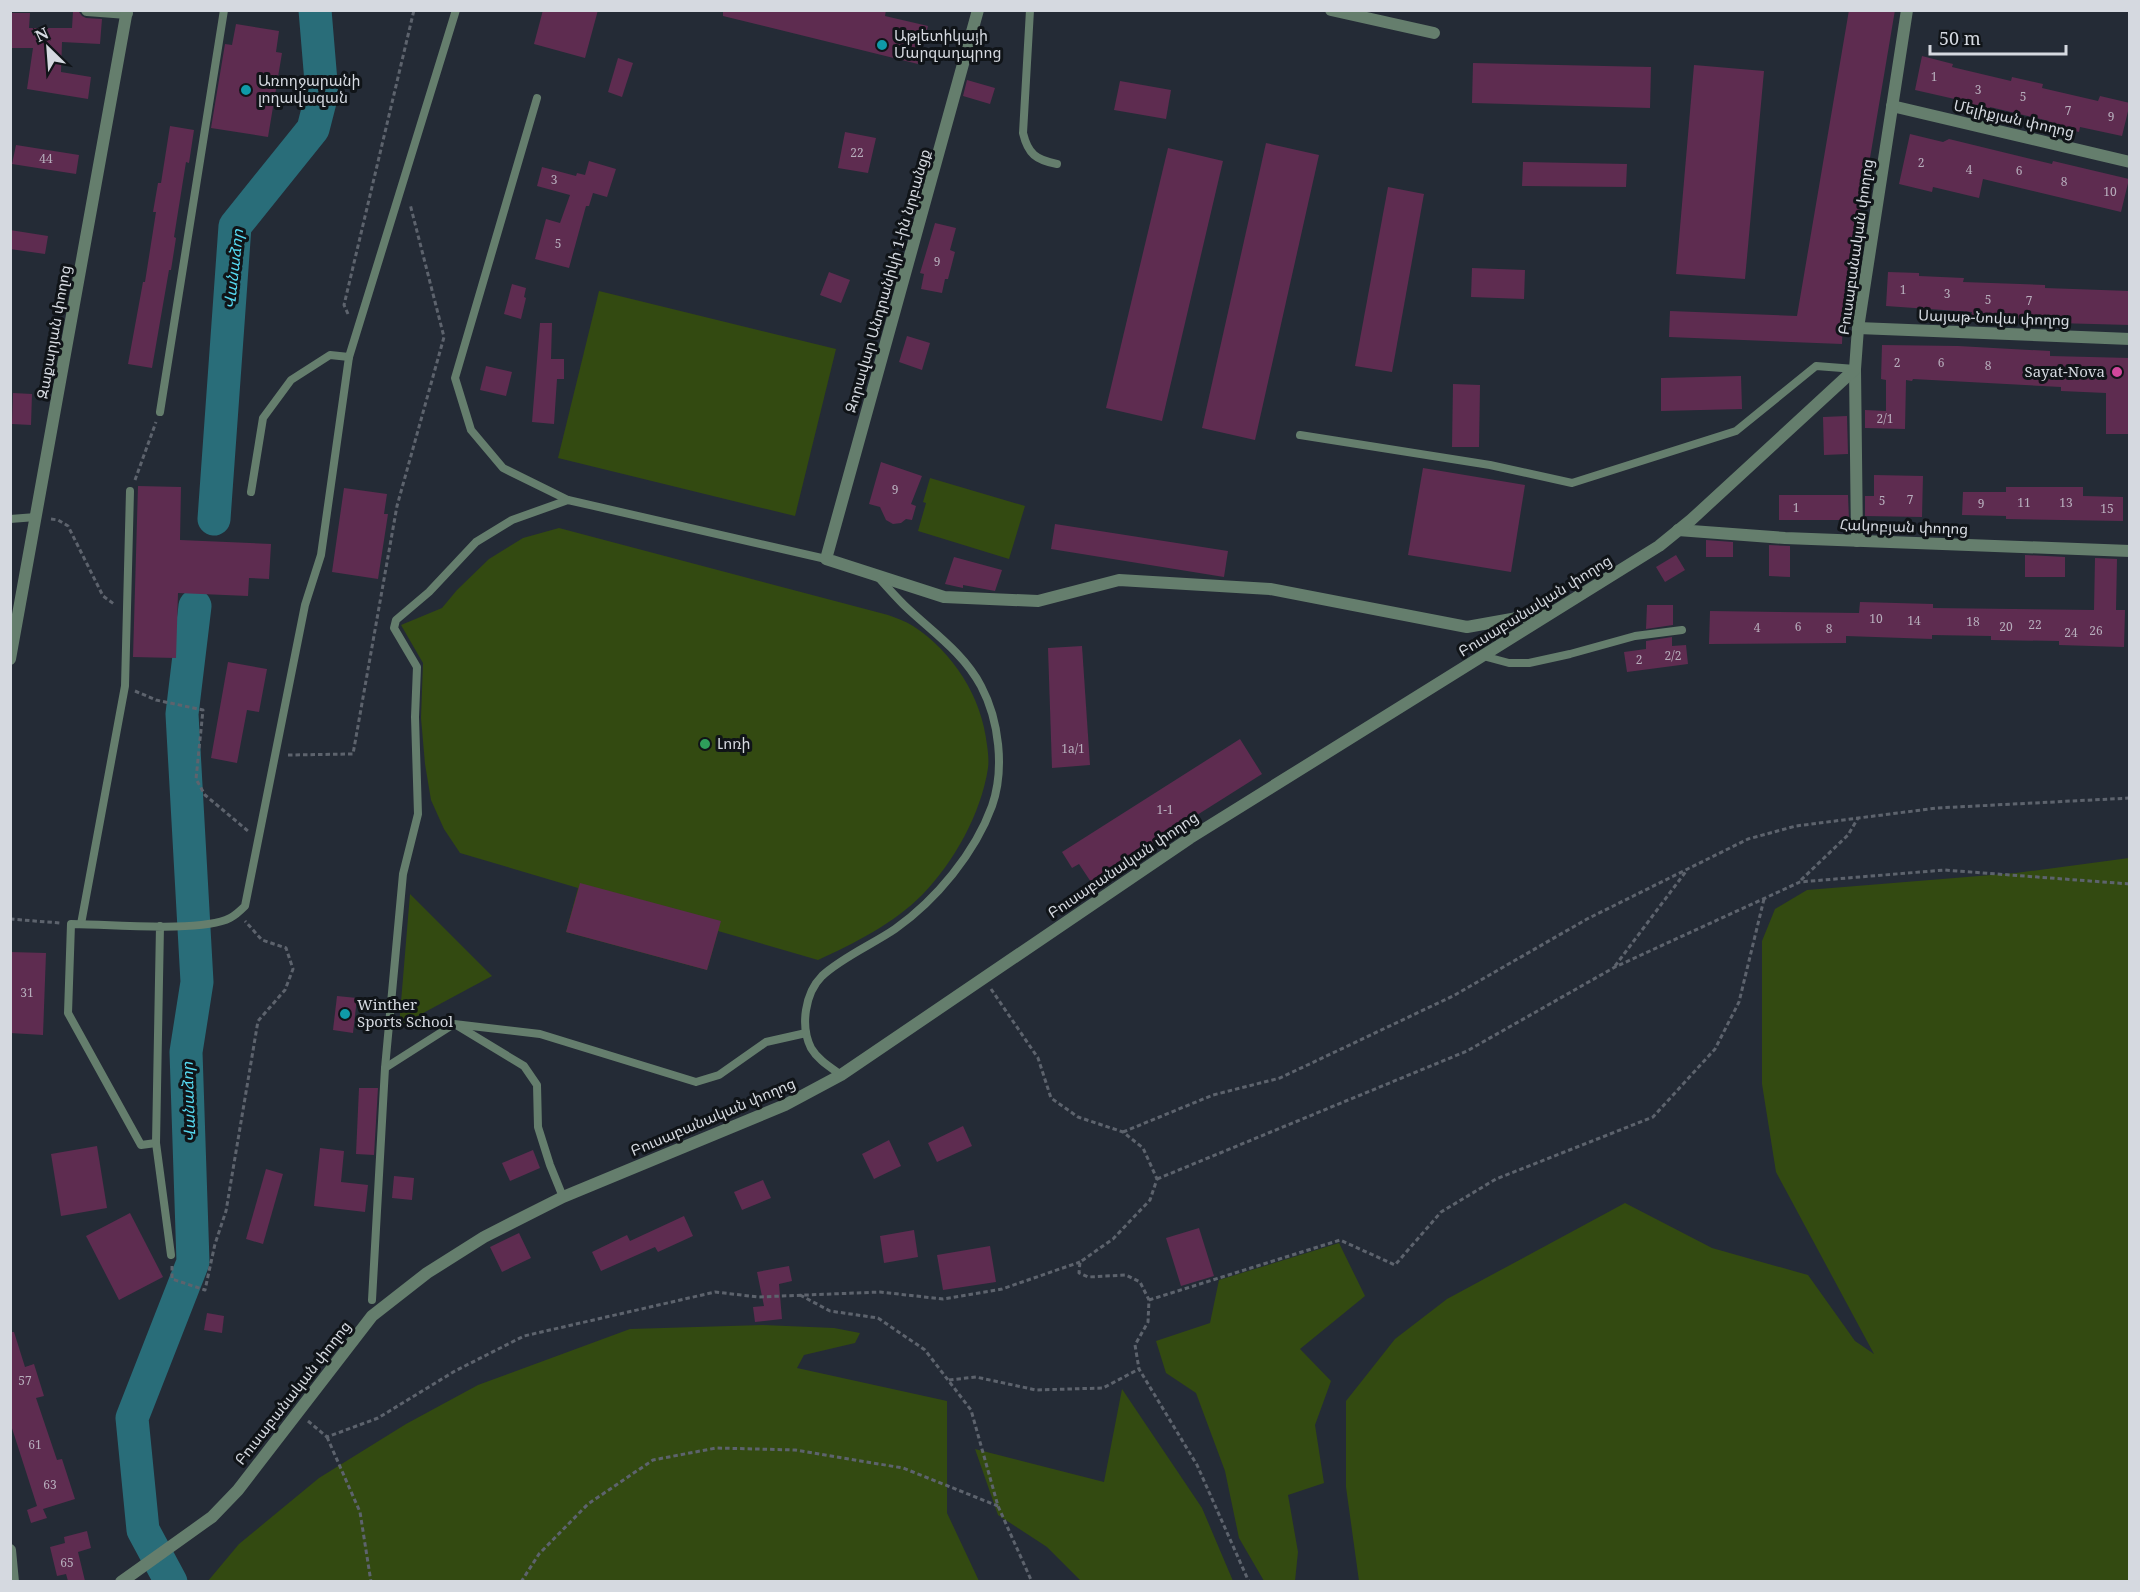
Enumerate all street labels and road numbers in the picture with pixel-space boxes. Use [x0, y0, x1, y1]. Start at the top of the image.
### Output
street label: Մելիքյան փողոց [1952, 94, 2077, 142]
street label: Զորավար Անդրանիկի 1-ին նրբանցք [840, 146, 934, 415]
street label: Բուսաբանական փողոց [1833, 158, 1877, 336]
street label: Զաքարյան փողոց [31, 263, 75, 400]
street label: Սայաթ-Նովա փողոց [1918, 304, 2070, 330]
street label: Հակոբյան փողոց [1839, 514, 1969, 538]
street label: Բուսաբանական փողոց [1454, 550, 1615, 661]
street label: Բուսաբանական փողոց [1043, 806, 1202, 922]
street label: Բուսաբանական փողոց [627, 1072, 798, 1160]
street label: Բուսաբանական փողոց [230, 1316, 355, 1468]

